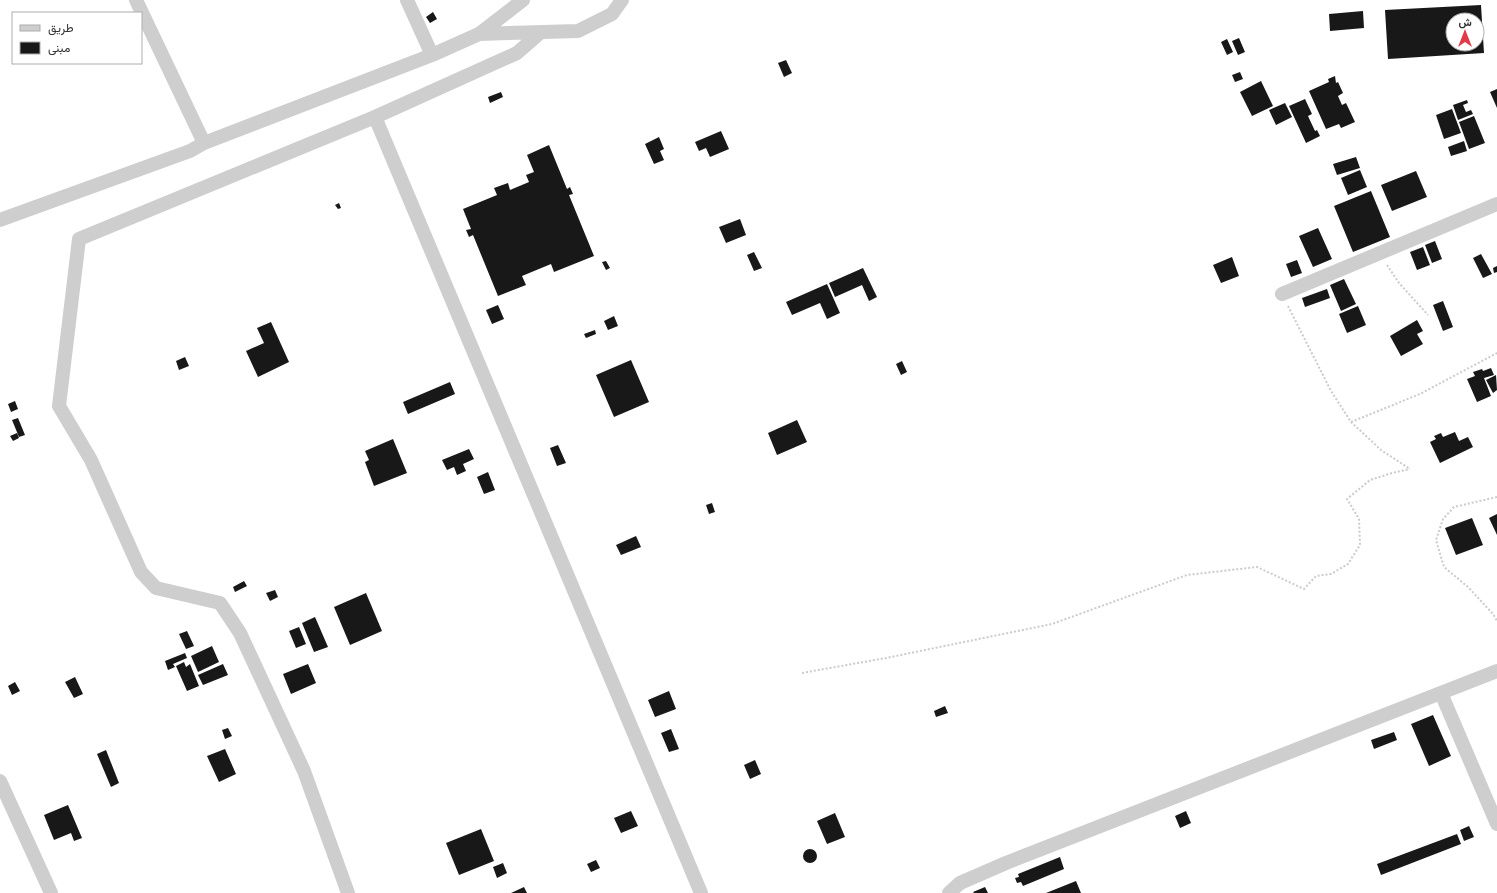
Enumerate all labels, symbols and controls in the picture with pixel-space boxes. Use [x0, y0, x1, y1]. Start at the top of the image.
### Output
legend [12, 12, 142, 64]
north arrow [1445, 12, 1485, 52]
text: ش [1458, 16, 1472, 29]
text: طريق [48, 21, 74, 36]
text: مبنى [48, 41, 70, 56]

